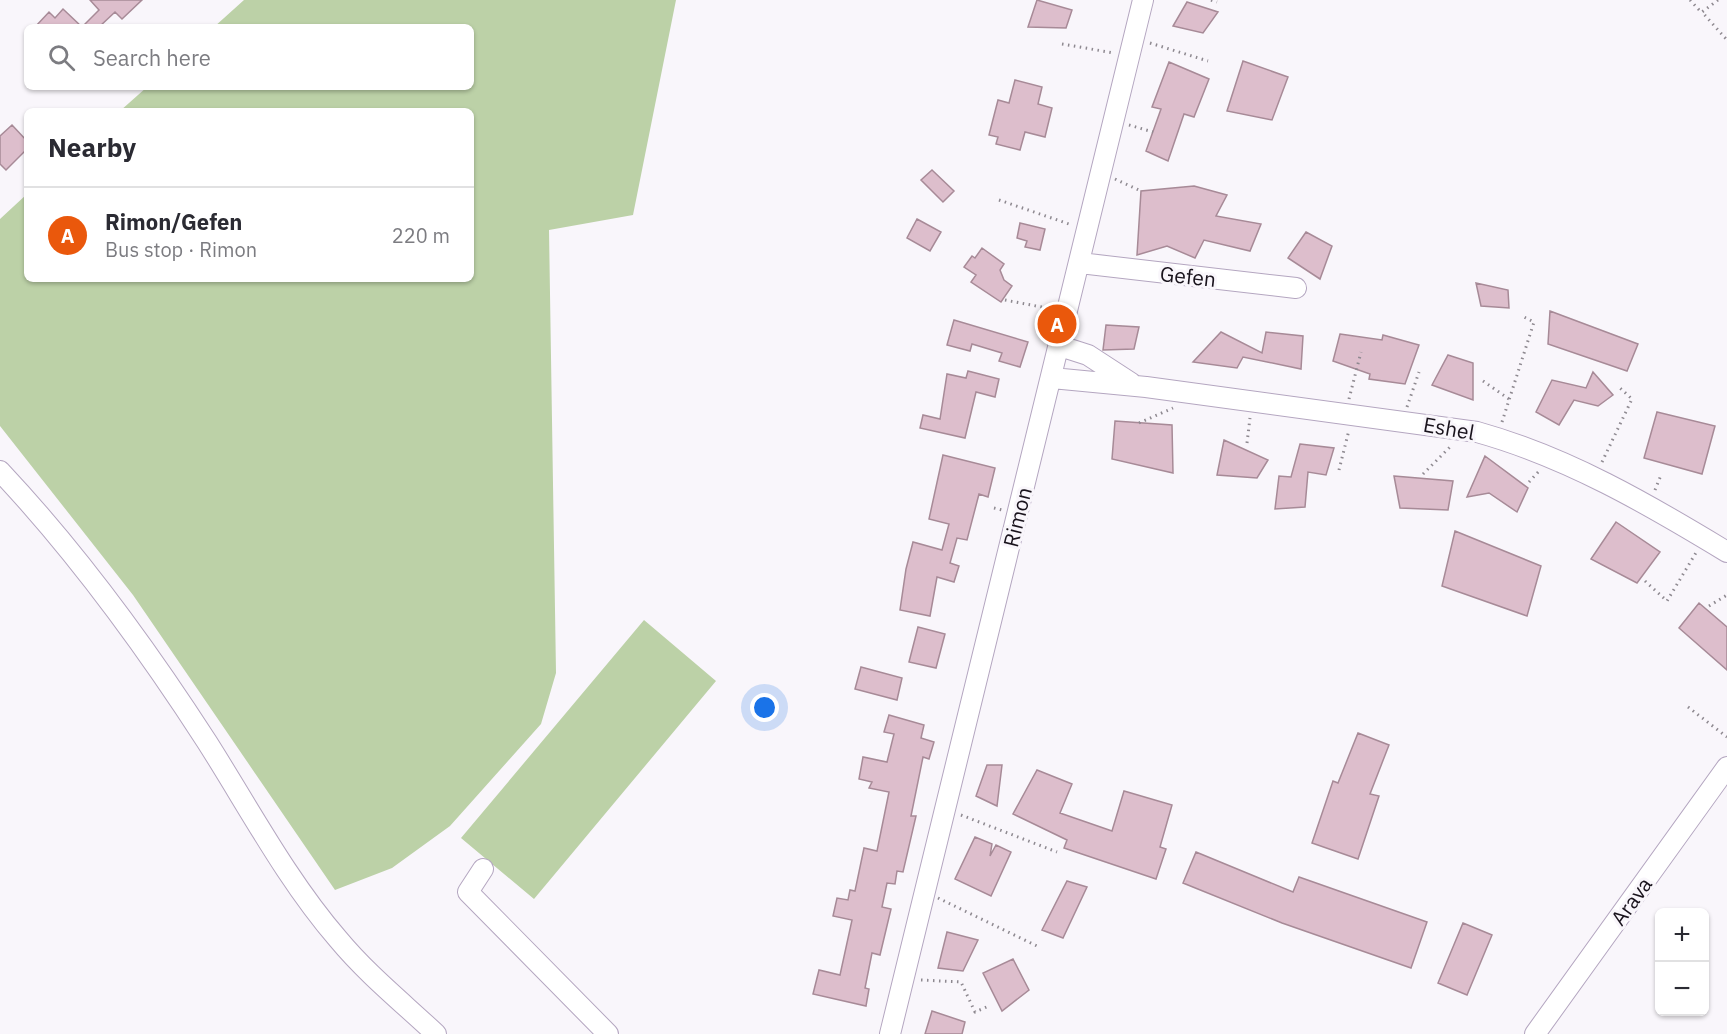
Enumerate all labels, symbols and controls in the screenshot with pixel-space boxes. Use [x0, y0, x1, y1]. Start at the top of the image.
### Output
search box [24, 24, 474, 90]
icon: search [45, 41, 78, 74]
text: Search here [93, 43, 211, 72]
text: Nearby [48, 130, 136, 164]
text: Rimon/Gefen [105, 207, 242, 236]
text: A [61, 222, 74, 249]
text: 220 m [392, 222, 450, 249]
text: Bus stop · Rimon [105, 236, 257, 263]
street label: Gefen [1159, 259, 1217, 293]
pin: A [1038, 302, 1076, 346]
street label: Eshel [1421, 410, 1477, 446]
street label: Rimon [996, 484, 1038, 550]
your location [750, 693, 779, 722]
street label: Arava [1604, 871, 1658, 931]
map controls [1655, 908, 1709, 1016]
button: + [1655, 908, 1709, 962]
button: − [1655, 962, 1709, 1016]

